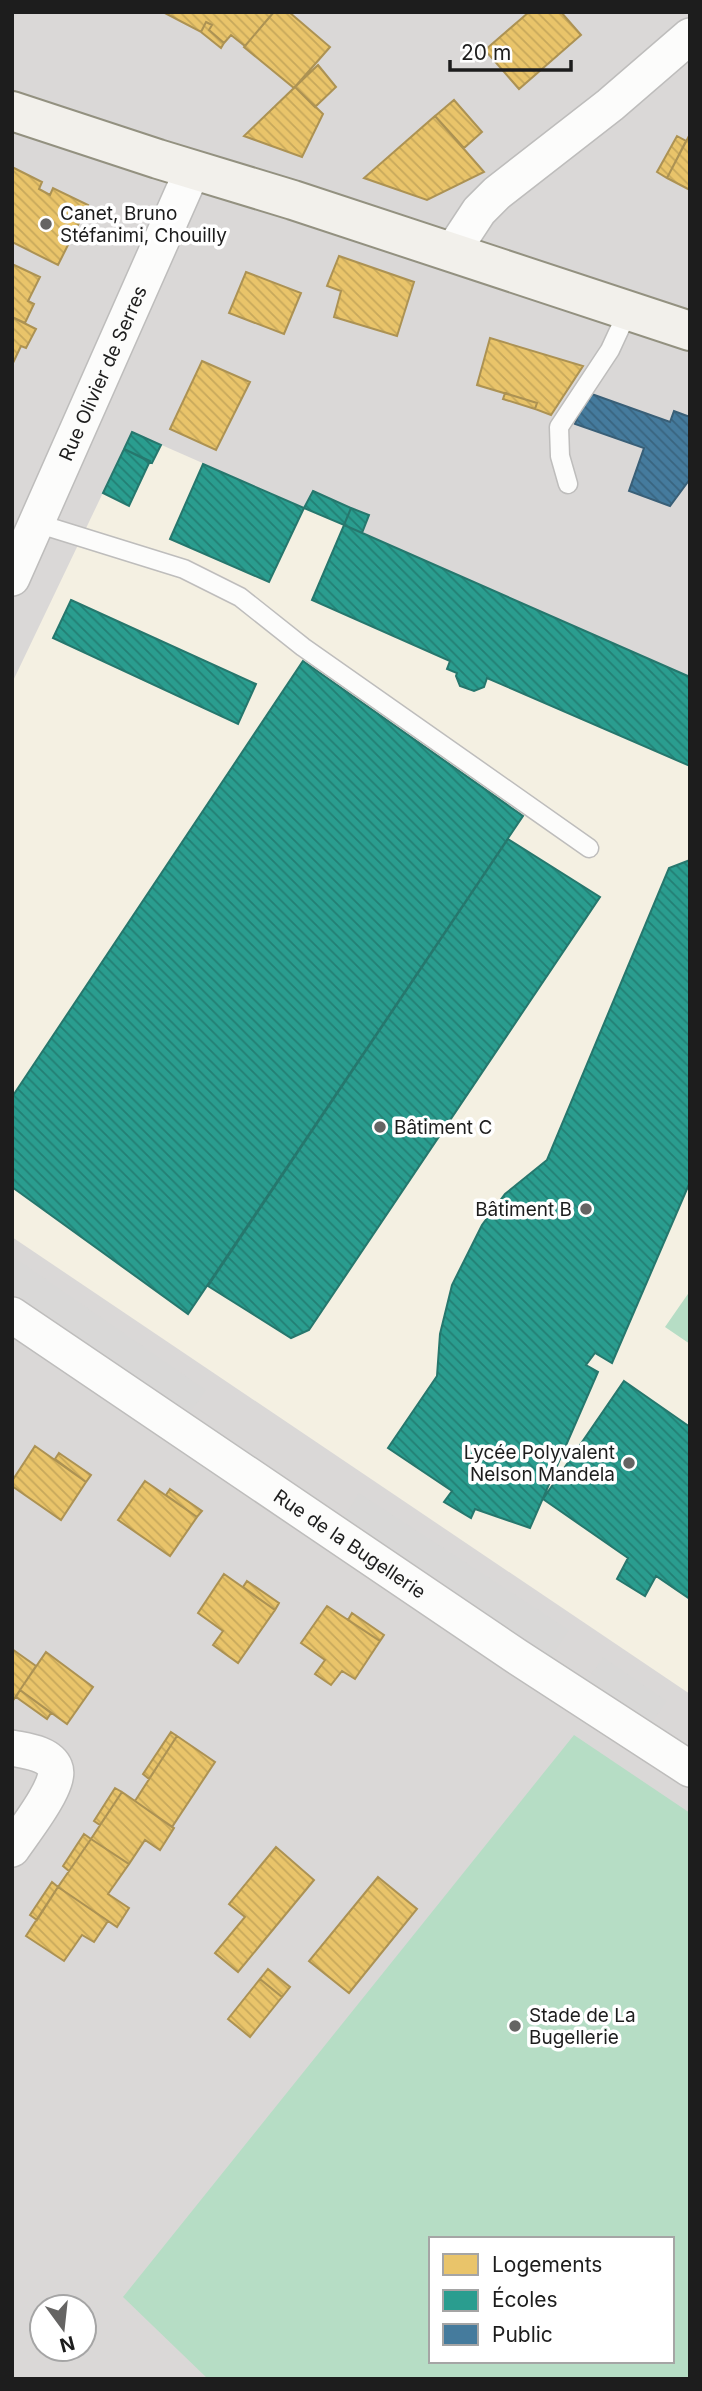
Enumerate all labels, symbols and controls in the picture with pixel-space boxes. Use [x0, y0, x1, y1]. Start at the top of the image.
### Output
scale bar [450, 28, 571, 72]
text: 20 m [461, 40, 511, 65]
place label: Canet, Bruno Stéfanimi, Chouilly [60, 202, 227, 247]
marker: Canet, Bruno Stéfanimi, Chouilly [38, 216, 54, 232]
street label: Rue Olivier de Serres [54, 282, 152, 465]
place label: Bâtiment C [394, 1116, 492, 1139]
marker: Bâtiment C [372, 1119, 388, 1135]
place label: Bâtiment B [475, 1198, 572, 1221]
marker: Bâtiment B [578, 1201, 594, 1217]
place label: Lycée Polyvalent Nelson Mandela [464, 1441, 615, 1486]
marker: Lycée Polyvalent Nelson Mandela [621, 1455, 637, 1471]
street label: Rue de la Bugellerie [269, 1485, 430, 1604]
place label: Stade de La Bugellerie [529, 2004, 636, 2049]
marker: Stade de La Bugellerie [507, 2018, 523, 2034]
legend [429, 2237, 674, 2363]
text: Logements [492, 2252, 602, 2277]
text: Écoles [492, 2286, 558, 2312]
north arrow [28, 2293, 98, 2363]
text: Public [492, 2322, 553, 2347]
text: N [57, 2331, 77, 2357]

